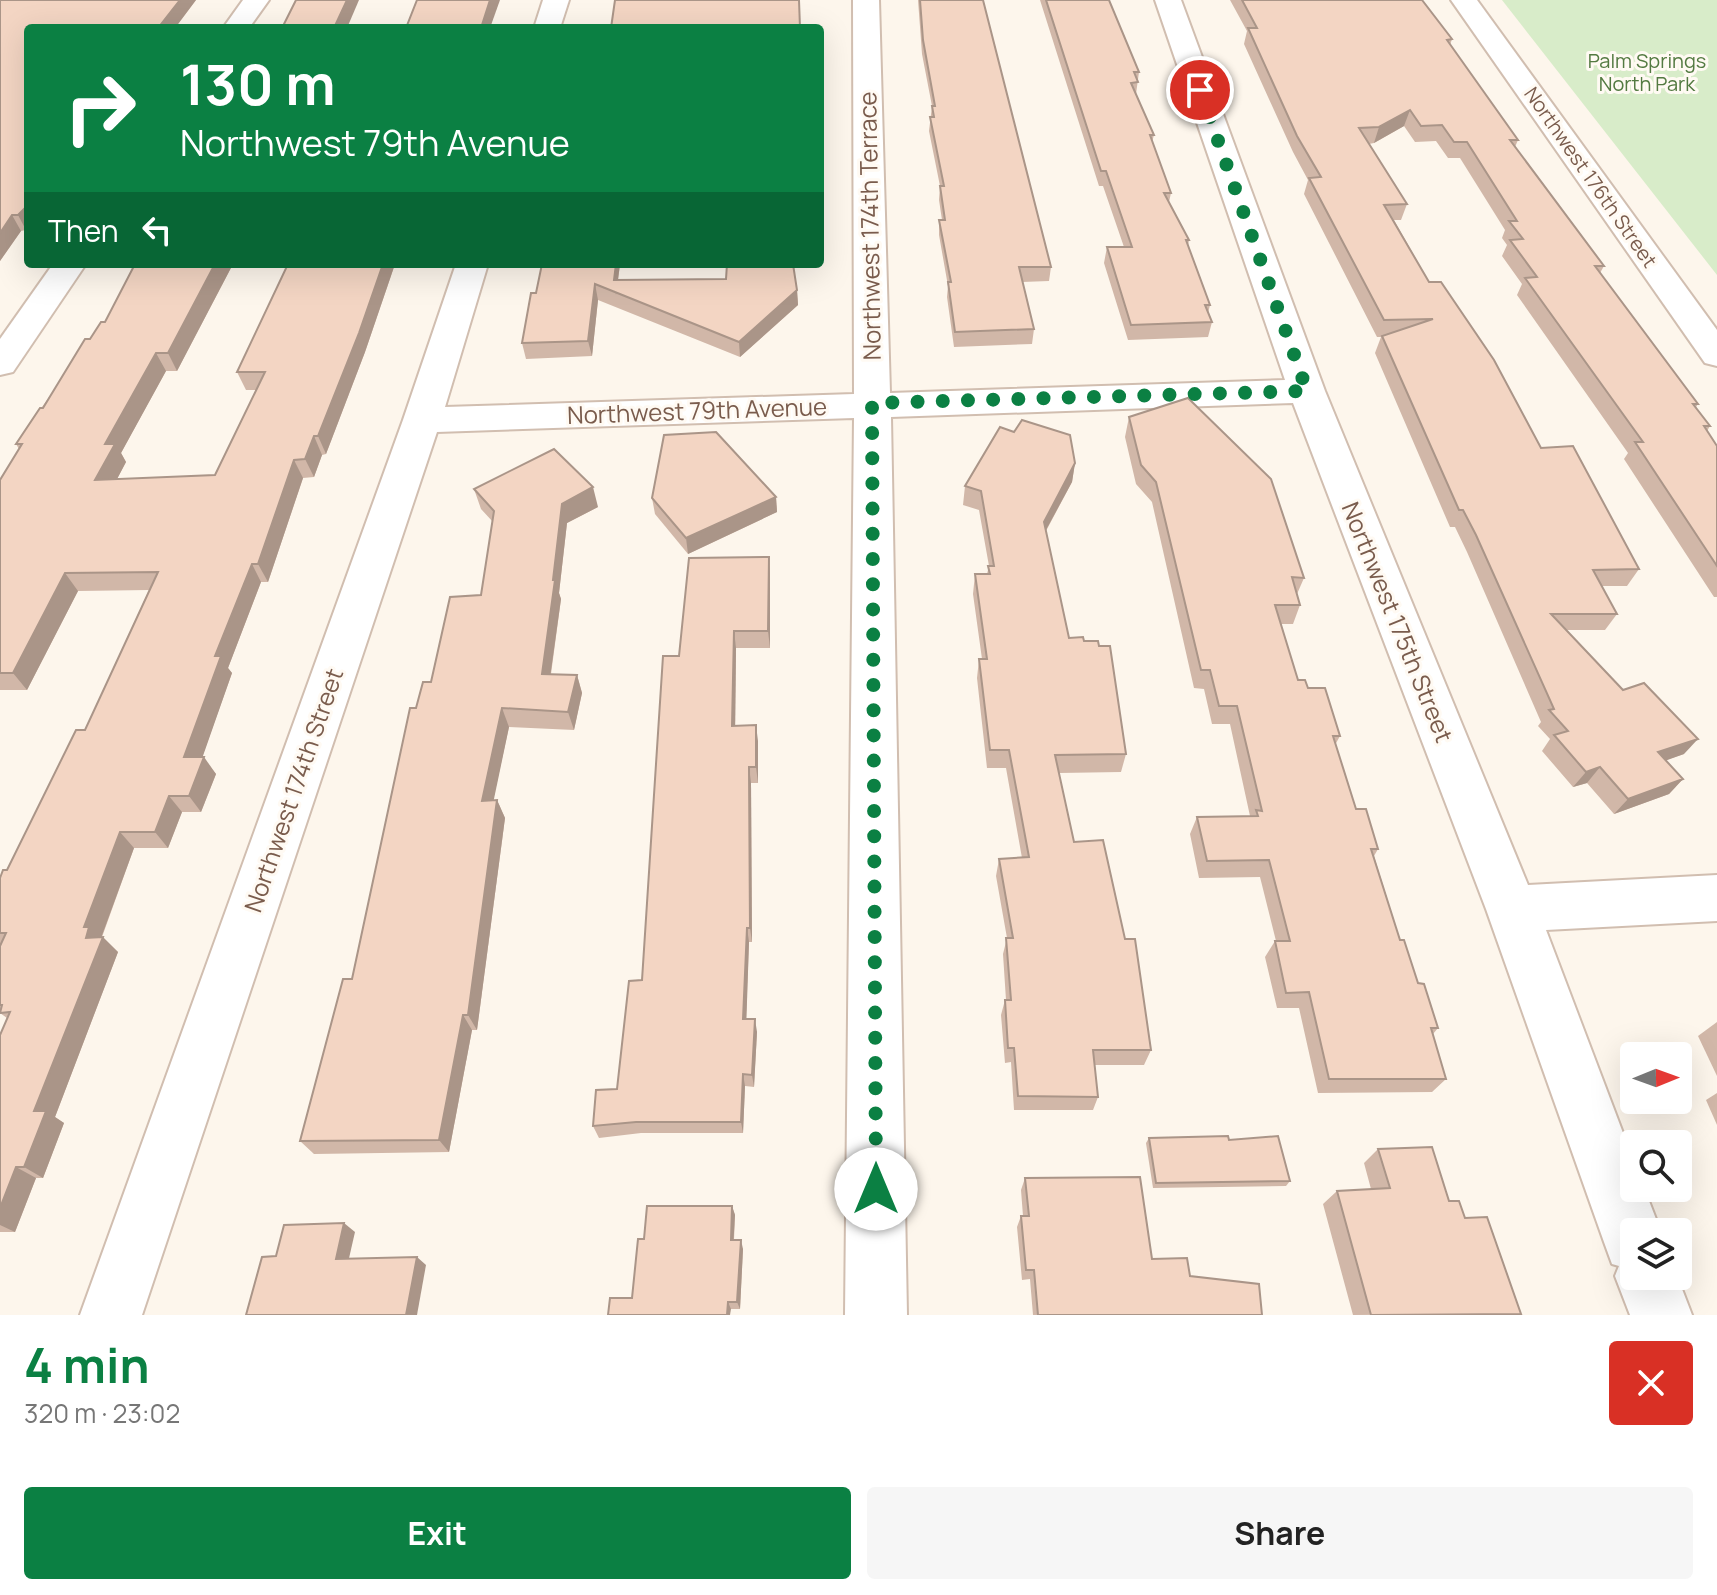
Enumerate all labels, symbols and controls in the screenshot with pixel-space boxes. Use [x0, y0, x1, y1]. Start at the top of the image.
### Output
text: 130 m [180, 45, 336, 122]
park label: Palm Springs North Park [1588, 47, 1706, 97]
icon: right [48, 56, 152, 160]
pin [1166, 56, 1234, 124]
icon: arrive [1178, 68, 1222, 112]
street label: Northwest 176th Street [1518, 81, 1664, 273]
street label: Northwest 174th Terrace [850, 91, 888, 361]
text: Northwest 79th Avenue [180, 118, 570, 167]
icon: left [135, 208, 179, 252]
text: Then [48, 210, 119, 251]
street label: Northwest 79th Avenue [567, 389, 827, 431]
street label: Northwest 175th Street [1335, 497, 1461, 747]
street label: Northwest 174th Street [236, 664, 350, 916]
north arrow [1620, 1042, 1692, 1114]
map controls [1620, 1042, 1692, 1290]
button: search [1620, 1130, 1692, 1202]
position arrow [834, 1147, 918, 1231]
button: layers [1620, 1218, 1692, 1290]
text: 4 min [24, 1332, 149, 1397]
button: close [1609, 1341, 1693, 1425]
text: 320 m · 23:02 [24, 1395, 180, 1431]
button: Exit [24, 1487, 851, 1579]
button: Share [867, 1487, 1693, 1579]

